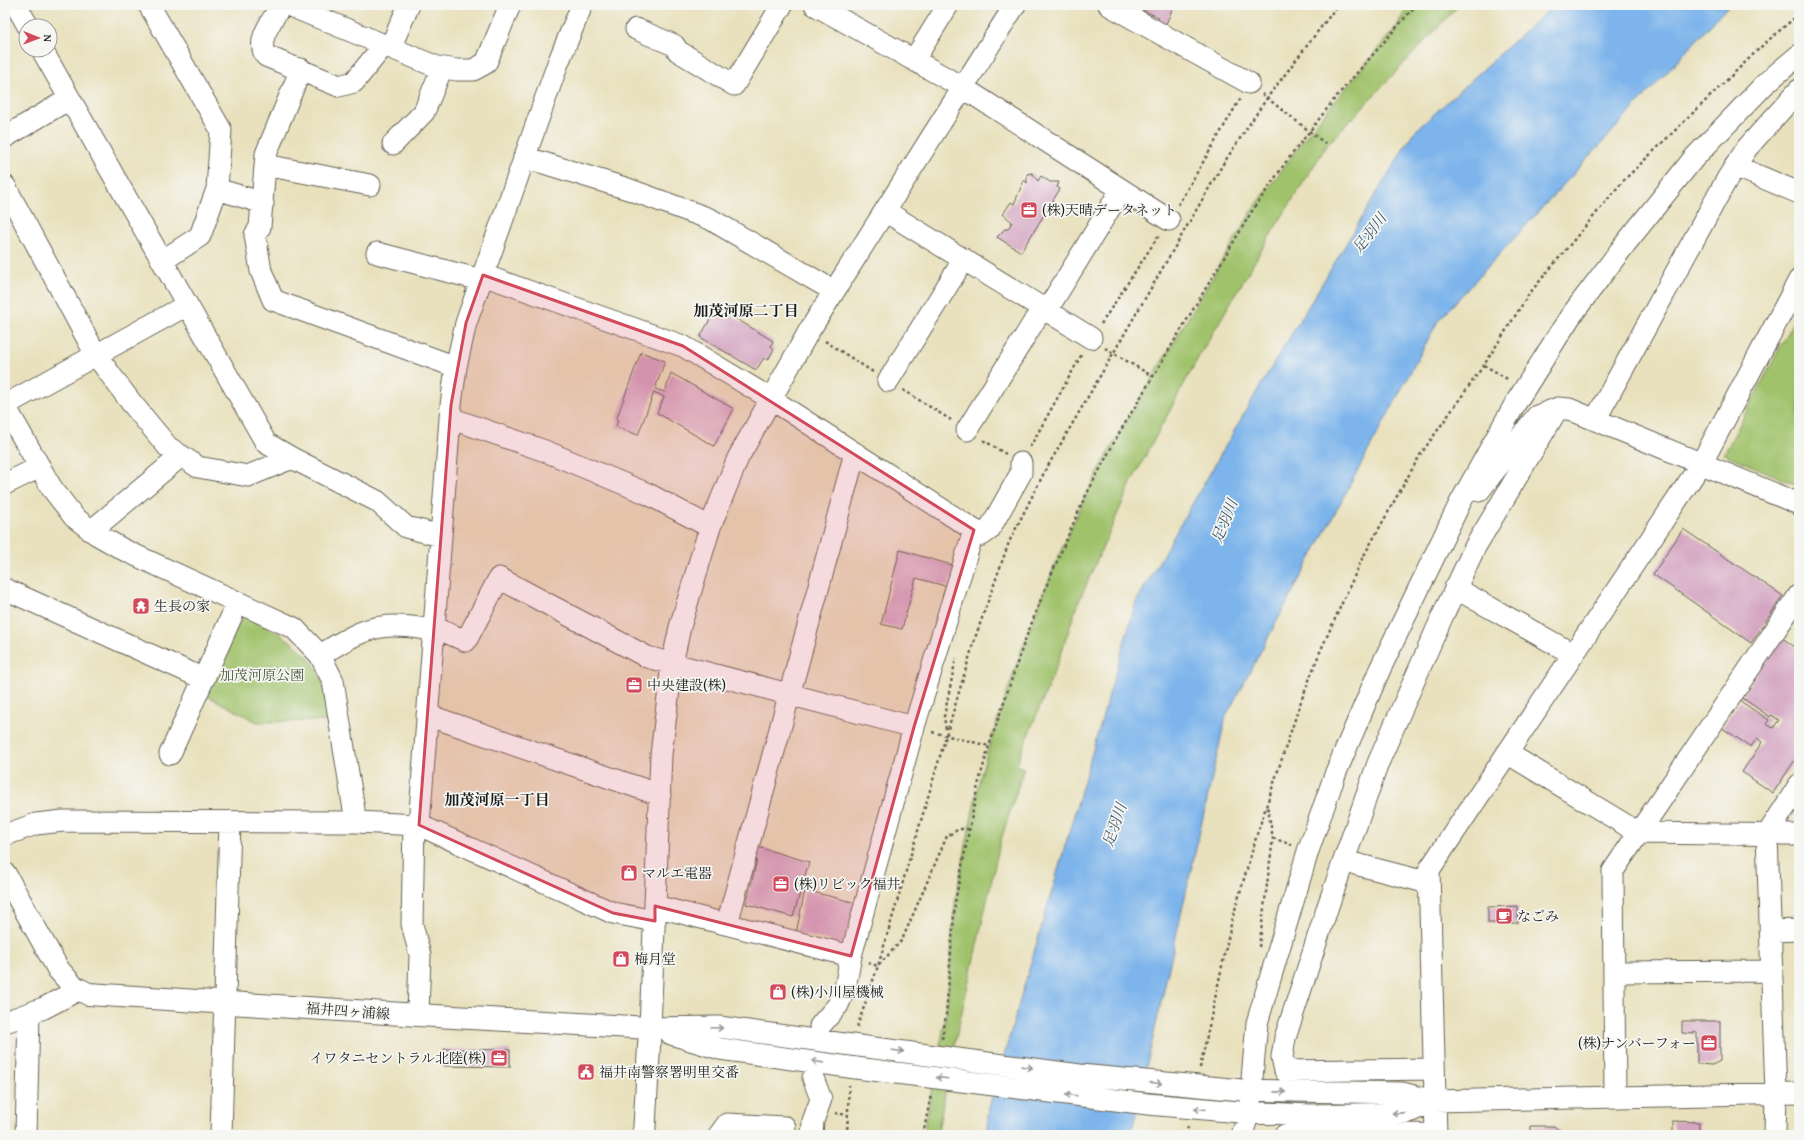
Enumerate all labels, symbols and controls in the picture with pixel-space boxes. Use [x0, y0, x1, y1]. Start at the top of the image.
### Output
north arrow [18, 18, 58, 58]
text: N [40, 34, 56, 43]
office icon: (株)天晴データネット [1019, 200, 1039, 220]
place label: (株)天晴データネット [1042, 200, 1177, 220]
water label: 足羽川 [1347, 207, 1392, 257]
district label: 加茂河原二丁目 [693, 300, 799, 321]
water label: 足羽川 [1206, 494, 1243, 546]
temple icon: 生長の家 [131, 596, 151, 616]
place label: 生長の家 [154, 596, 210, 616]
park label: 加茂河原公園 [220, 665, 304, 685]
office icon: 中央建設(株) [624, 675, 644, 695]
place label: 中央建設(株) [647, 675, 726, 695]
district label: 加茂河原一丁目 [444, 789, 550, 810]
water label: 足羽川 [1097, 798, 1132, 850]
shop icon: マルエ電器 [619, 863, 639, 883]
place label: マルエ電器 [642, 863, 712, 883]
office icon: (株)リビック福井 [771, 874, 791, 894]
place label: (株)リビック福井 [794, 874, 900, 894]
cafe icon: なごみ [1494, 906, 1514, 926]
place label: なごみ [1517, 906, 1559, 926]
shop icon: 梅月堂 [611, 949, 631, 969]
place label: 梅月堂 [634, 949, 676, 969]
shop icon: (株)小川屋機械 [768, 982, 788, 1002]
place label: (株)小川屋機械 [791, 982, 884, 1002]
street label: 福井四ヶ浦線 [305, 998, 391, 1024]
one-way arrow [710, 1024, 723, 1031]
place label: (株)ナンバーフォー [1578, 1033, 1696, 1053]
office icon: (株)ナンバーフォー [1699, 1033, 1719, 1053]
one-way arrow [891, 1047, 904, 1055]
place label: イワタニセントラル北陸(株) [310, 1048, 486, 1068]
office icon: イワタニセントラル北陸(株) [489, 1048, 509, 1068]
one-way arrow [812, 1058, 825, 1066]
public building icon: 福井南警察署明里交番 [576, 1062, 596, 1082]
place label: 福井南警察署明里交番 [599, 1062, 739, 1082]
one-way arrow [1020, 1063, 1033, 1071]
one-way arrow [936, 1074, 949, 1082]
one-way arrow [1149, 1079, 1162, 1086]
one-way arrow [1273, 1088, 1286, 1096]
one-way arrow [1065, 1091, 1078, 1099]
one-way arrow [1194, 1105, 1207, 1112]
one-way arrow [1392, 1109, 1405, 1117]

